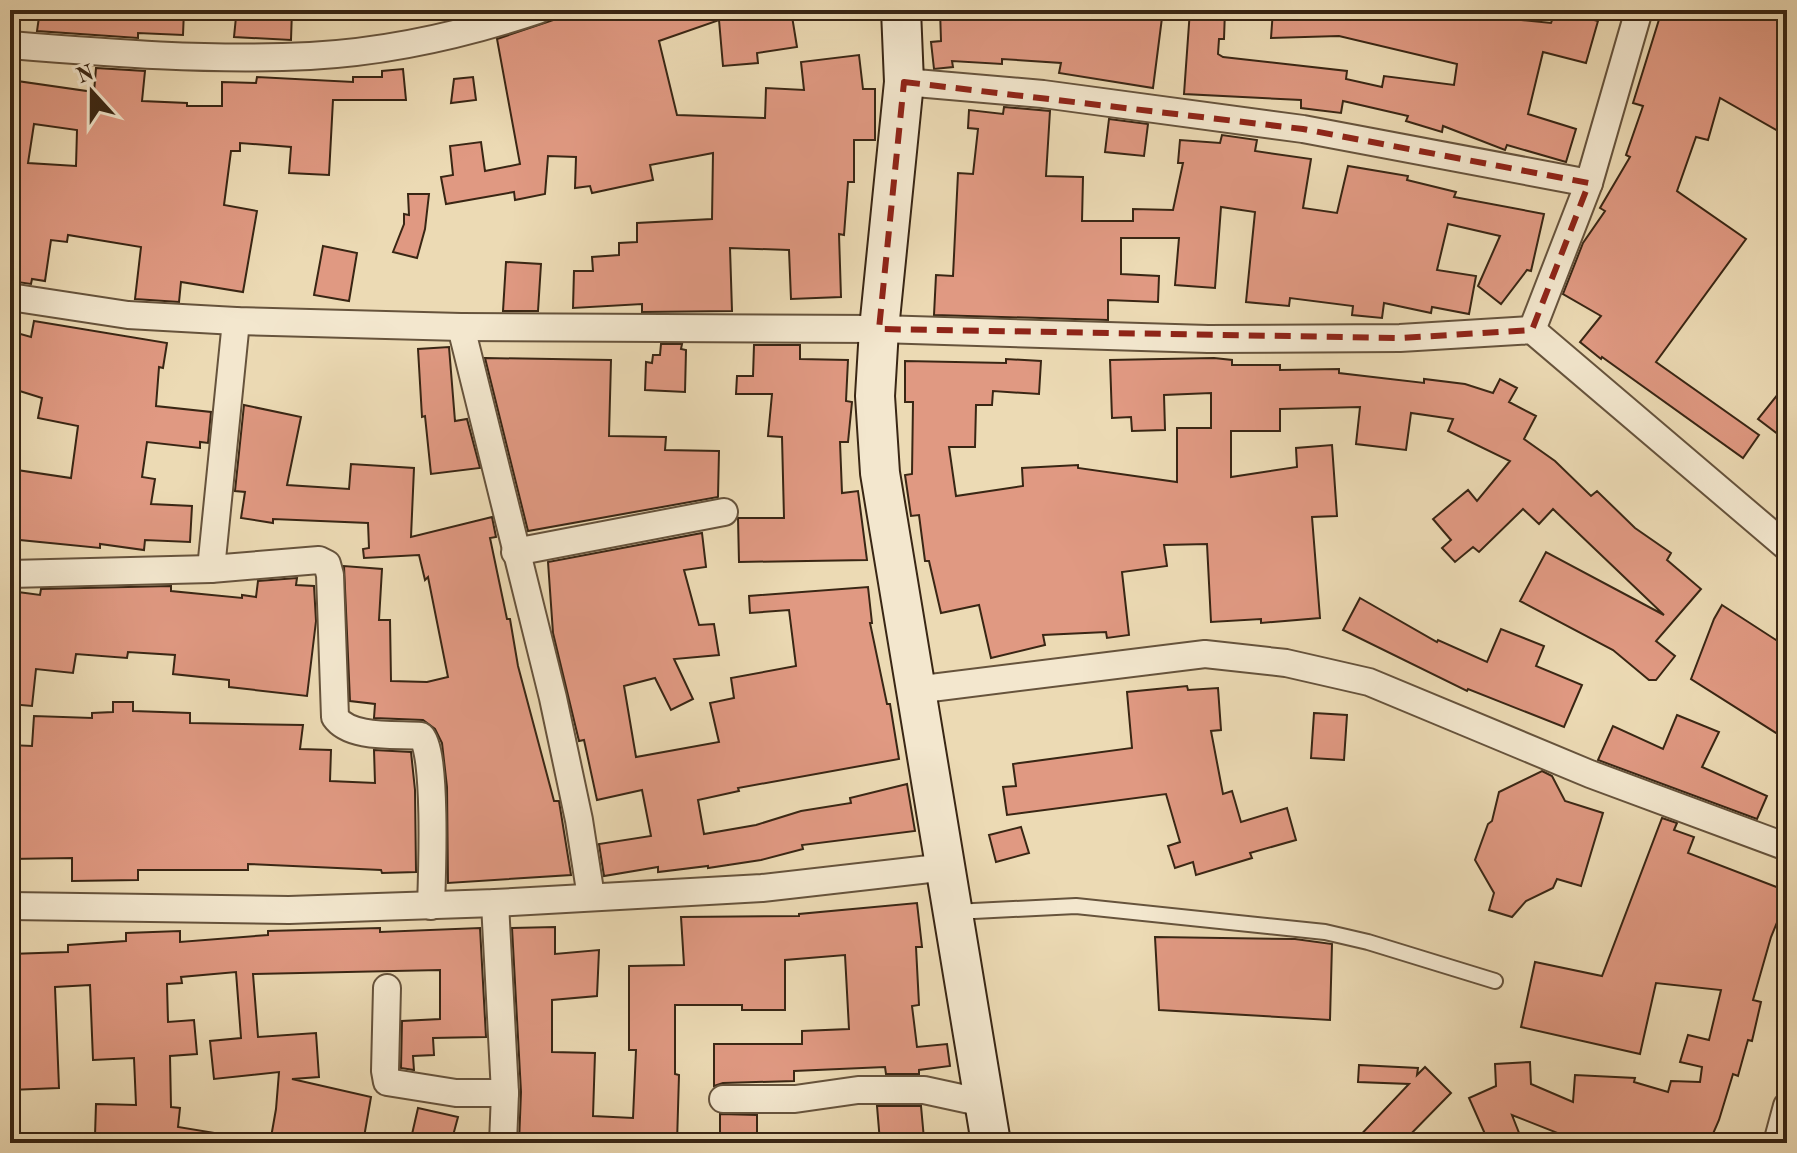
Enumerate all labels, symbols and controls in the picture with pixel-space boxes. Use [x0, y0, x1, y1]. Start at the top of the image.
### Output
north arrow [52, 52, 132, 132]
text: N [74, 62, 98, 88]

